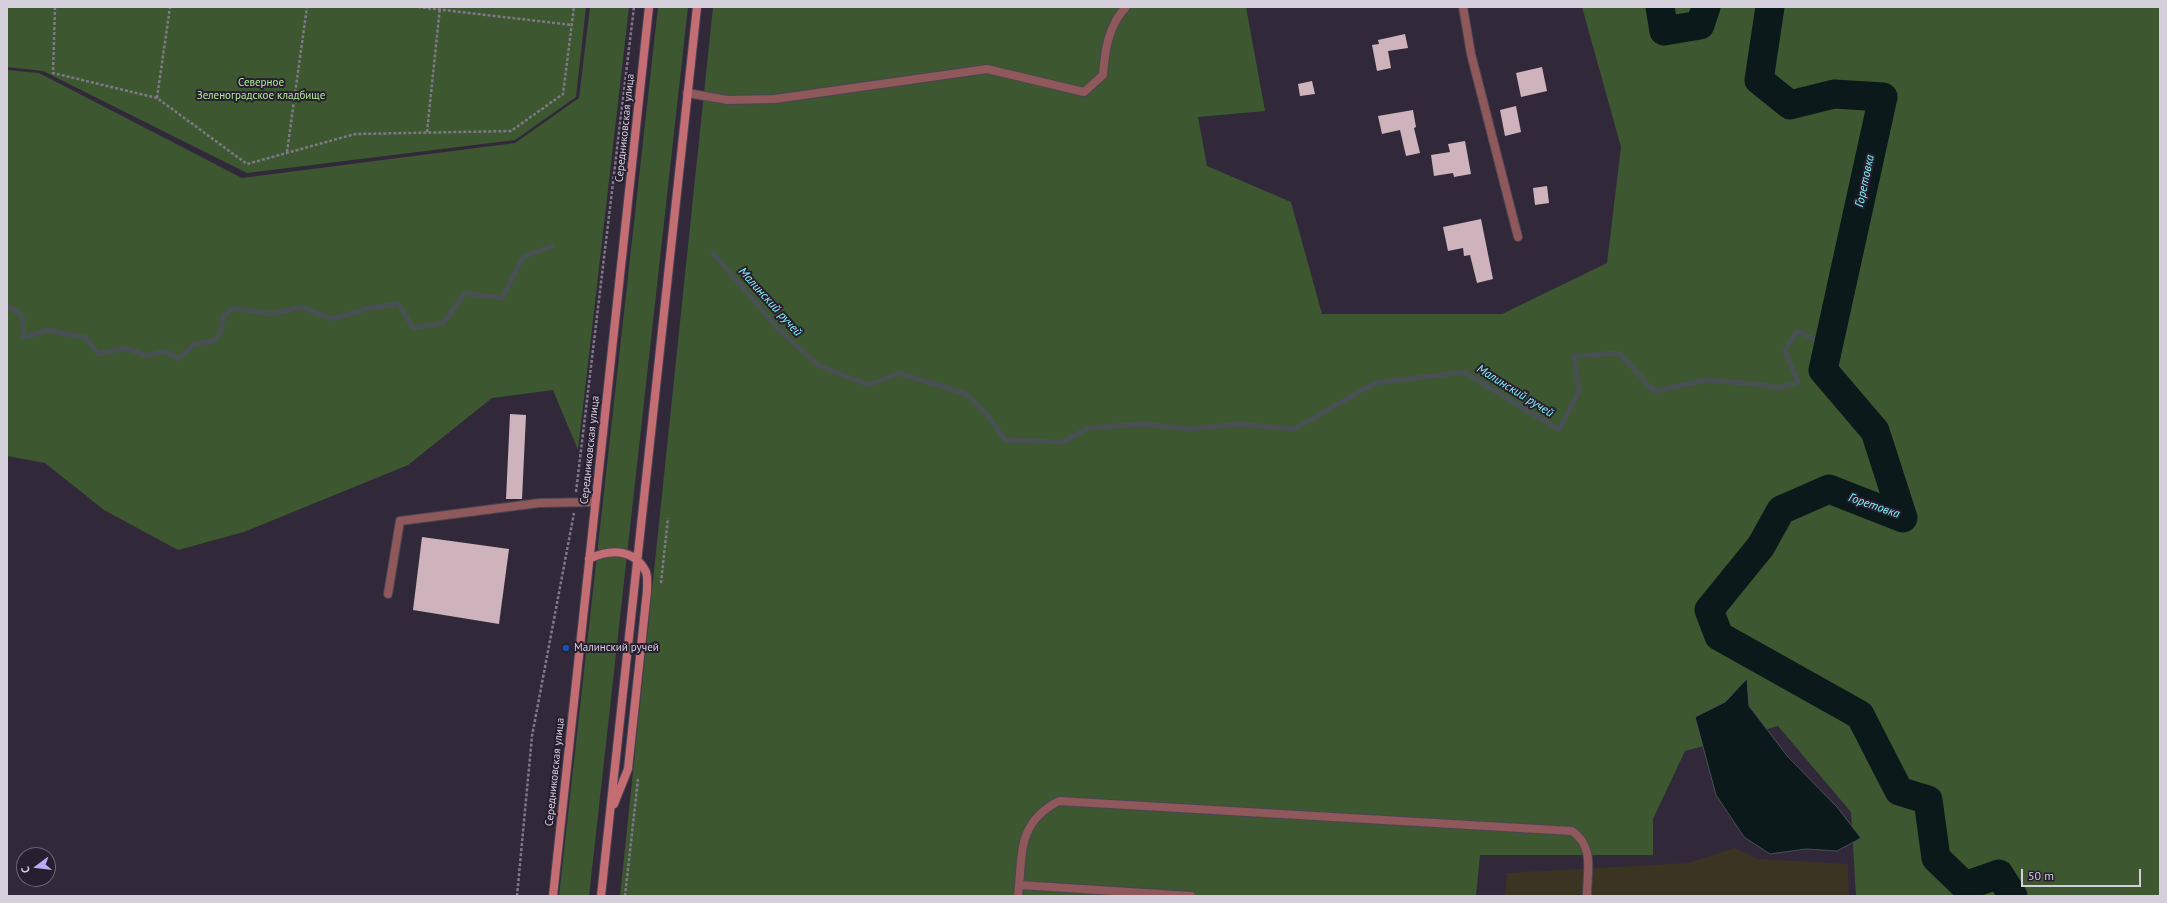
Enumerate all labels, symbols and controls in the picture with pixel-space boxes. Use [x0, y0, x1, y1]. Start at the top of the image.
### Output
street label: Середниковская улица [613, 73, 637, 183]
park label: Северное Зеленоградское кладбище [197, 76, 325, 102]
water label: Горетовка [1852, 153, 1878, 209]
water label: Малинский ручей [735, 265, 805, 339]
water label: Малинский ручей [1474, 362, 1556, 420]
street label: Середниковская улица [578, 395, 602, 505]
water label: Горетовка [1847, 491, 1901, 521]
place label: Малинский ручей [574, 641, 659, 655]
marker: Малинский ручей [561, 643, 571, 653]
street label: Середниковская улица [543, 717, 567, 827]
north arrow [16, 847, 56, 887]
scale bar [2023, 861, 2143, 887]
text: С [18, 865, 33, 875]
text: 50 m [2028, 868, 2054, 883]

